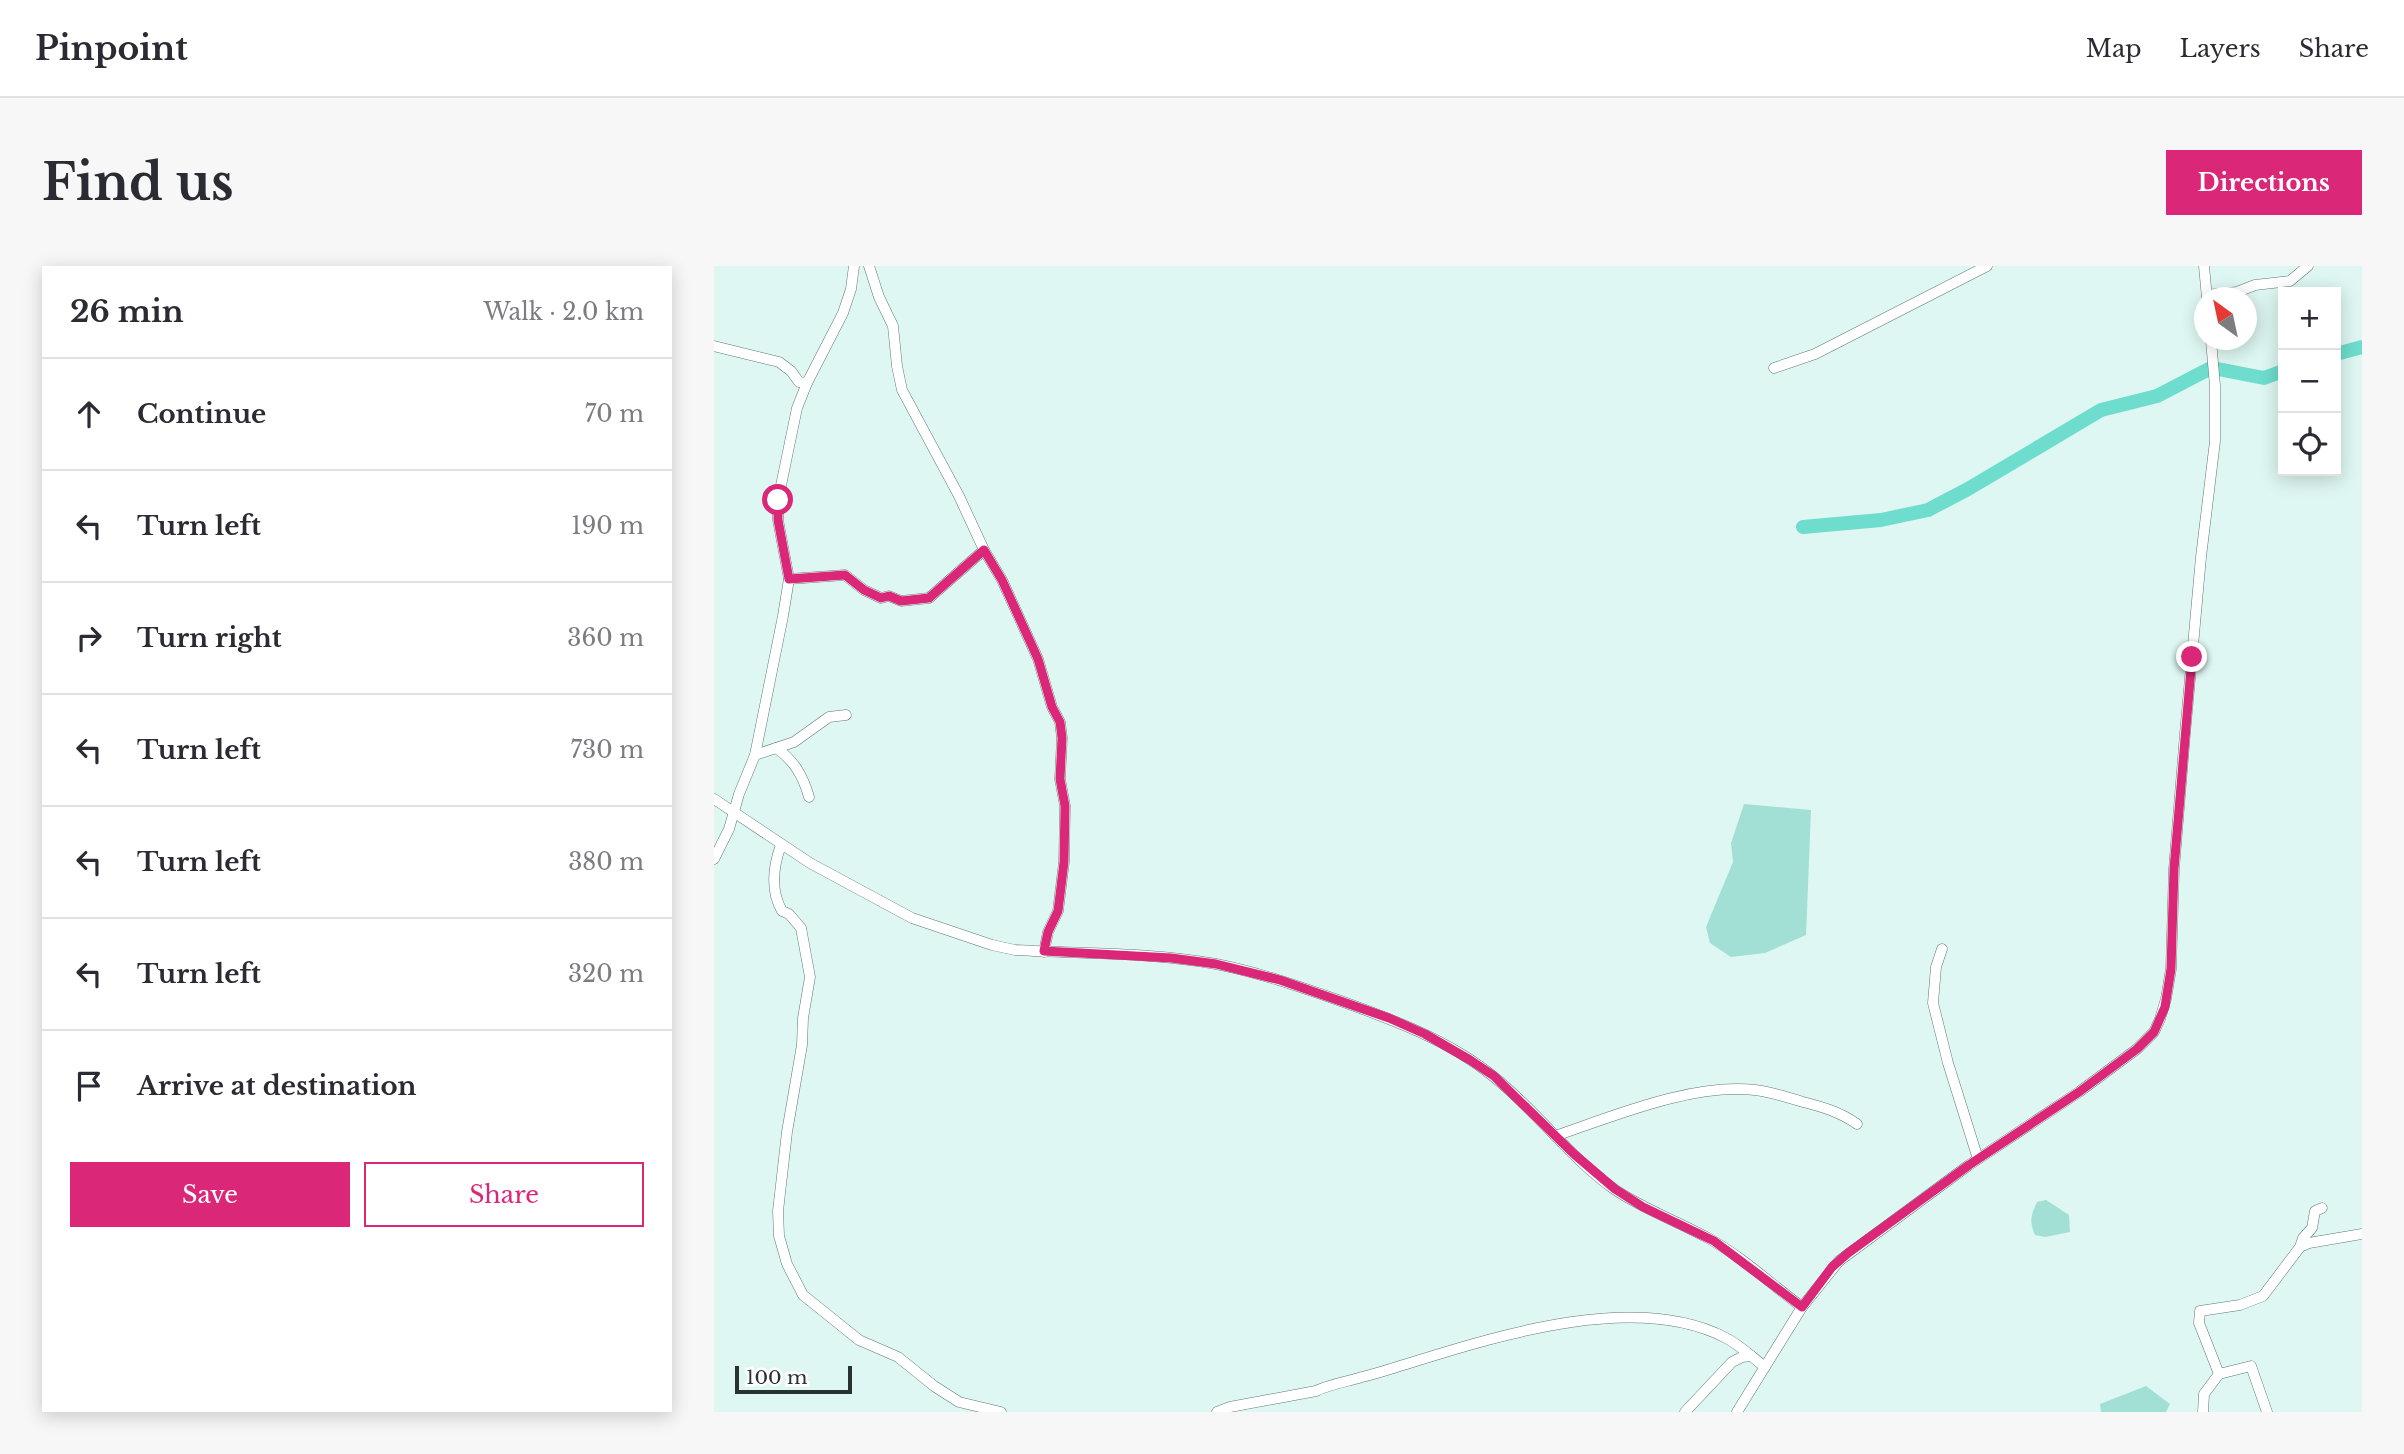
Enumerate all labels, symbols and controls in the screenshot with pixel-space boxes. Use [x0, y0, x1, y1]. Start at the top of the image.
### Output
text: Pinpoint [35, 28, 188, 69]
text: Map [2086, 34, 2142, 63]
text: Layers [2180, 34, 2261, 63]
text: Share [2299, 34, 2369, 63]
button: Directions [2166, 150, 2362, 215]
text: Find us [42, 152, 234, 213]
north arrow [2194, 287, 2257, 350]
map controls [2278, 287, 2341, 476]
button: + [2278, 287, 2341, 350]
text: 26 min [70, 293, 184, 330]
text: Walk · 2.0 km [484, 298, 644, 326]
button: − [2278, 350, 2341, 413]
icon: ahead [70, 395, 108, 433]
text: Continue [137, 398, 266, 430]
text: 70 m [585, 400, 644, 428]
button: locate [2278, 413, 2341, 476]
route start [762, 484, 793, 515]
icon: left [70, 507, 108, 545]
text: Turn left [137, 510, 261, 542]
text: 190 m [571, 512, 644, 540]
icon: right [70, 619, 108, 657]
text: Turn right [137, 622, 282, 654]
text: 360 m [567, 624, 644, 652]
route end [2176, 641, 2207, 672]
icon: left [70, 731, 108, 769]
text: Turn left [137, 734, 261, 766]
text: 730 m [571, 736, 644, 764]
icon: left [70, 843, 108, 881]
text: Turn left [137, 846, 261, 878]
text: 380 m [568, 848, 644, 876]
icon: left [70, 955, 108, 993]
text: Turn left [137, 958, 261, 990]
text: 320 m [568, 960, 644, 988]
icon: arrive [70, 1067, 108, 1105]
text: Arrive at destination [137, 1070, 417, 1102]
button: Save [70, 1162, 350, 1227]
button: Share [364, 1162, 644, 1227]
scale bar [735, 1363, 852, 1395]
text: 100 m [746, 1366, 807, 1389]

